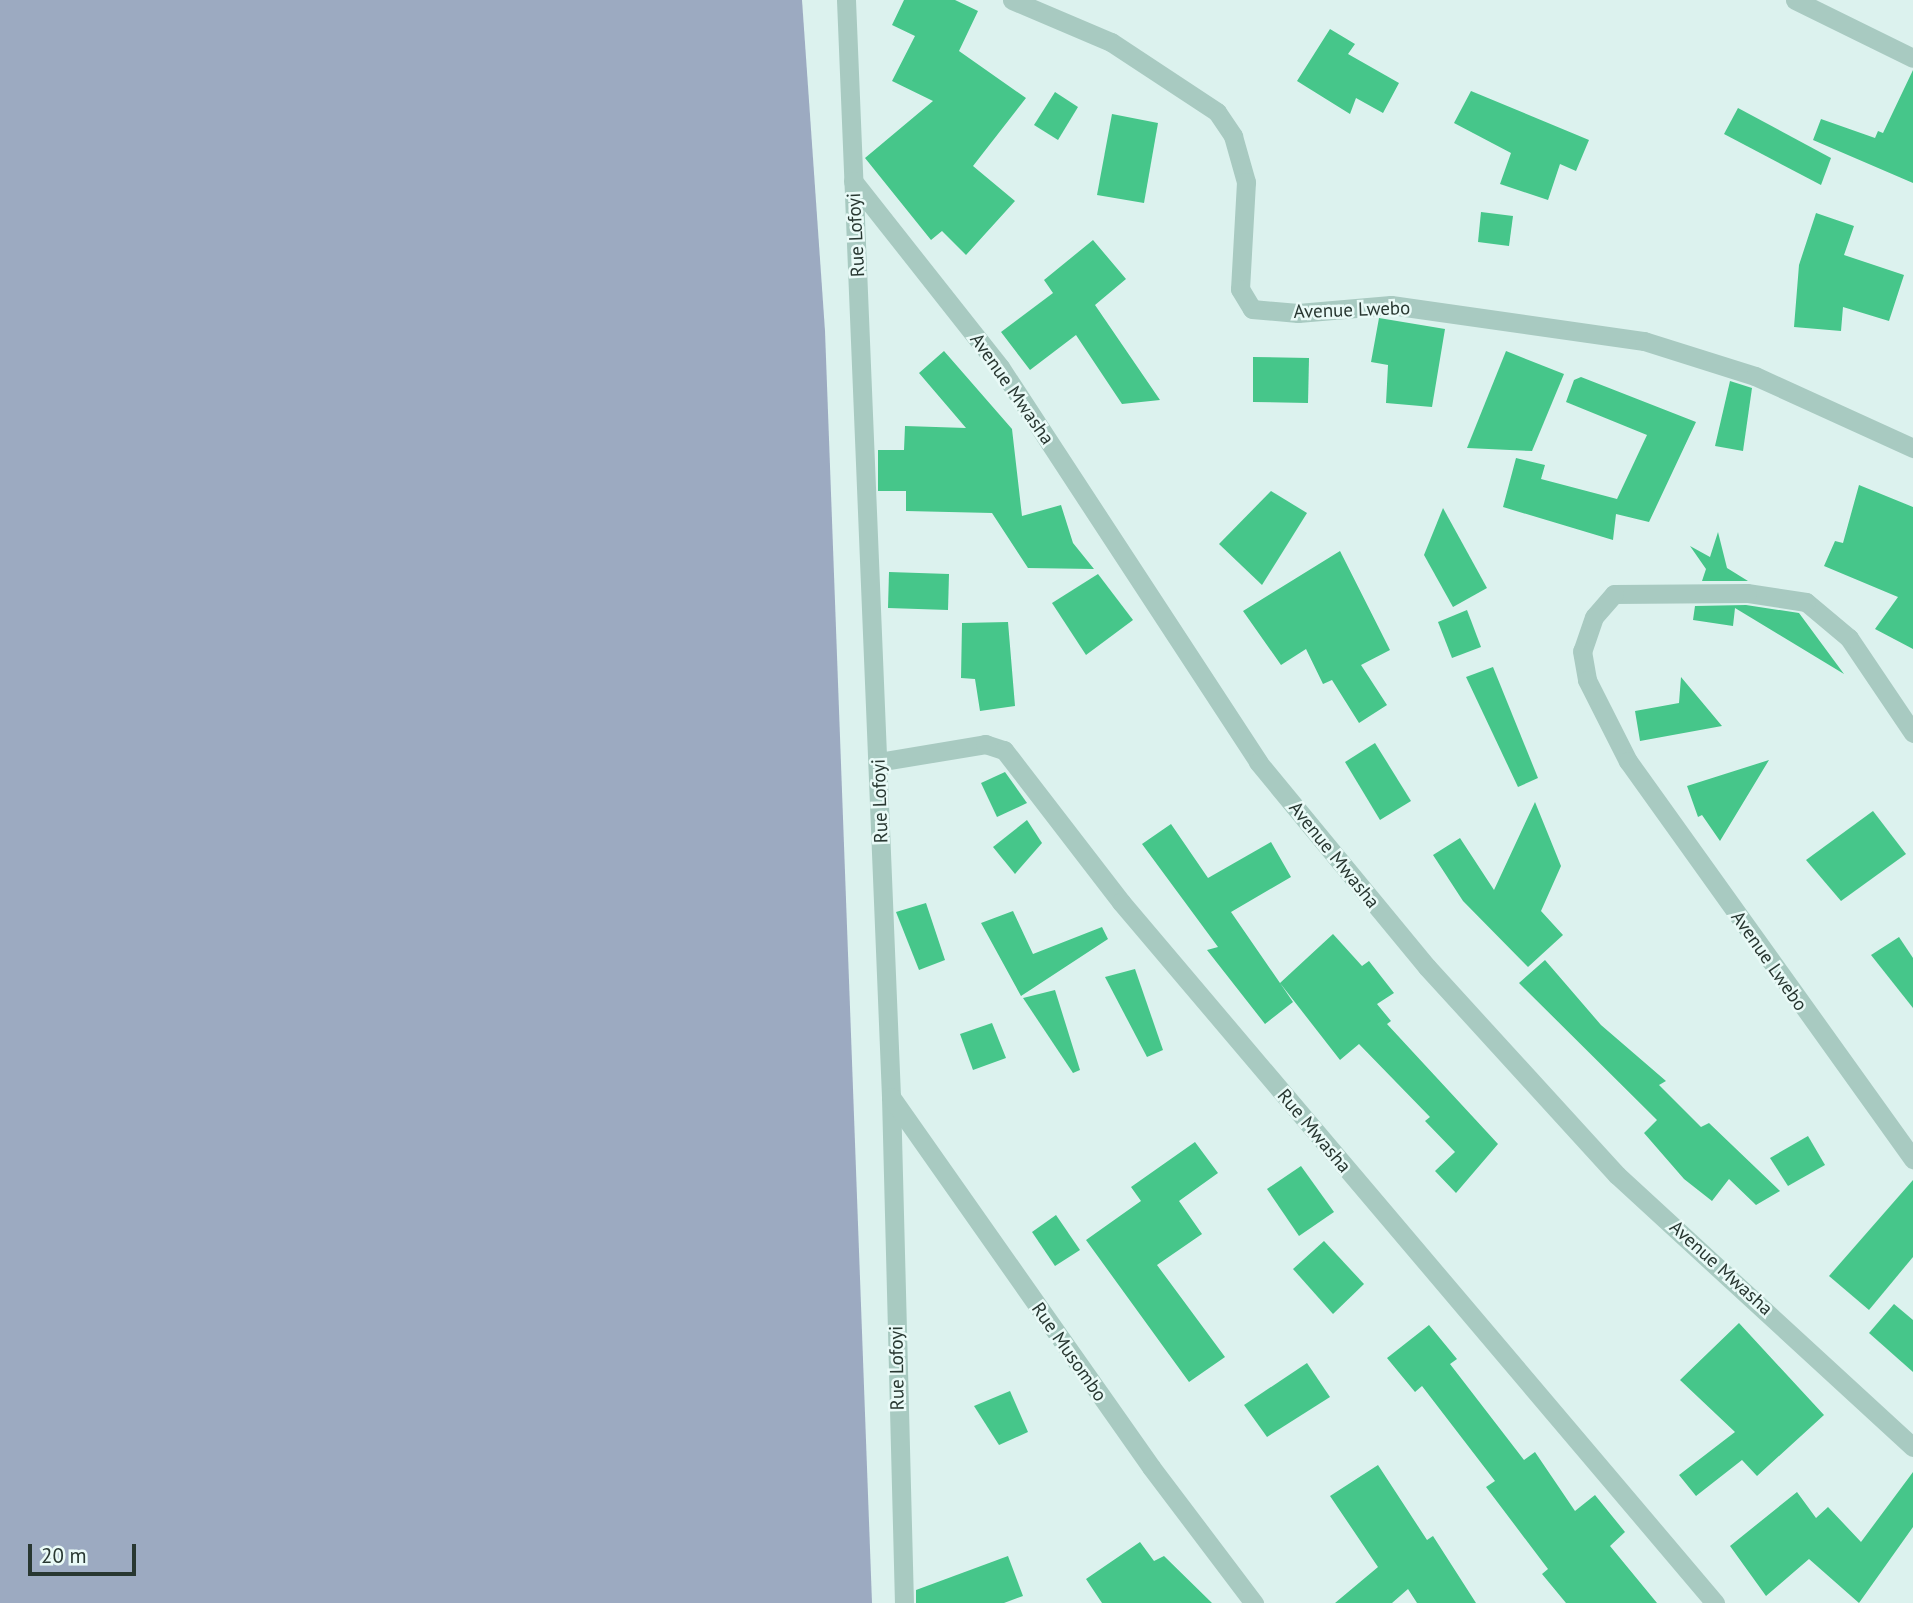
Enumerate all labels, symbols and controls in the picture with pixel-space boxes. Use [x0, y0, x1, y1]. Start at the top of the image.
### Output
street label: Rue Lofoyi [842, 192, 870, 278]
street label: Avenue Lwebo [1293, 297, 1411, 323]
street label: Avenue Mwasha [965, 329, 1059, 449]
street label: Rue Lofoyi [867, 758, 893, 844]
street label: Avenue Mwasha [1284, 797, 1384, 913]
street label: Avenue Lwebo [1726, 907, 1812, 1015]
street label: Rue Mwasha [1272, 1084, 1356, 1178]
street label: Avenue Mwasha [1665, 1216, 1777, 1320]
street label: Rue Musombo [1027, 1298, 1111, 1406]
street label: Rue Lofoyi [885, 1326, 909, 1410]
scale bar [32, 1530, 140, 1574]
text: 20 m [41, 1542, 87, 1569]

